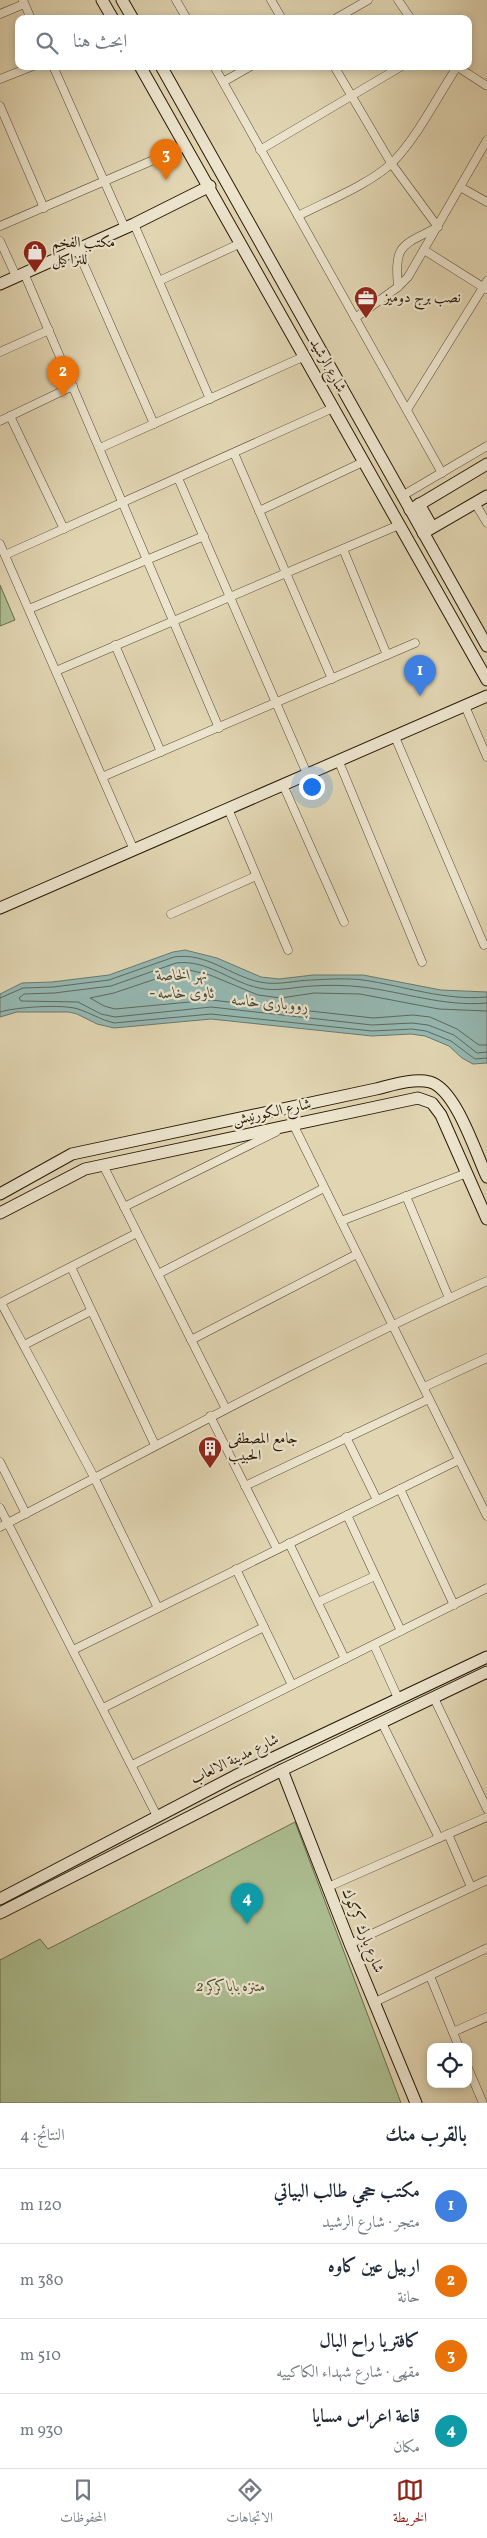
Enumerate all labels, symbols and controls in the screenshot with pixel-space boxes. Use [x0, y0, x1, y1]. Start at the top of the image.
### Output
search box [15, 15, 472, 70]
icon: search [33, 29, 61, 57]
text: ابحث هنا [73, 29, 127, 55]
pin: 3 [150, 139, 182, 180]
place label: مكتب الفخم للنراكيل [52, 233, 115, 271]
shop icon: مكتب الفخم للنراكيل [22, 239, 48, 273]
office icon: نصب برج دوميز [353, 285, 379, 319]
place label: نصب برج دوميز [382, 288, 461, 310]
street label: شارع الرشيد [303, 335, 351, 397]
pin: 2 [47, 356, 79, 397]
pin: 1 [404, 655, 436, 696]
your location [299, 774, 325, 800]
water label: نهر الخاصة - ئاوی خاسە [149, 965, 215, 1005]
water label: ڕووباری خاسە [230, 990, 310, 1019]
street label: شارع الكورنيش [231, 1094, 314, 1133]
place label: جامع المصطفى الحبيب [228, 1429, 298, 1467]
building icon: جامع المصطفى الحبيب [197, 1435, 223, 1469]
street label: شارع مدينة الالعاب [187, 1730, 283, 1791]
pin: 4 [231, 1883, 263, 1924]
street label: شارع بارك كركوك [335, 1886, 389, 1977]
park label: متنزه باباكركر 2 [196, 1977, 266, 1998]
map controls [427, 2043, 472, 2088]
button: locate [427, 2043, 472, 2088]
text: بالقرب منك [385, 2121, 467, 2150]
text: النتائج: 4 [20, 2125, 65, 2147]
text: مكتب حجي طالب البياتي [274, 2179, 420, 2205]
text: 120 m [20, 2195, 62, 2217]
text: 1 [448, 2195, 454, 2217]
text: متجر · شارع الرشيد [322, 2212, 420, 2234]
text: اربيل عين كاوه [328, 2254, 420, 2280]
text: 380 m [20, 2270, 63, 2292]
text: 2 [447, 2270, 455, 2292]
text: حانة [398, 2287, 420, 2309]
text: كافتريا راح البال [319, 2329, 420, 2355]
text: 510 m [20, 2345, 61, 2367]
text: 3 [447, 2345, 455, 2367]
text: مقهى · شارع شهداء الكاكييه [276, 2362, 420, 2384]
text: قاعة اعراس مسايا [312, 2404, 420, 2430]
text: 930 m [20, 2420, 63, 2442]
text: 4 [446, 2420, 456, 2442]
text: مكان [393, 2437, 420, 2459]
tab: المحفوظات [60, 2476, 106, 2531]
tab: الاتجاهات [226, 2476, 273, 2531]
tab: الخريطة [393, 2476, 427, 2531]

